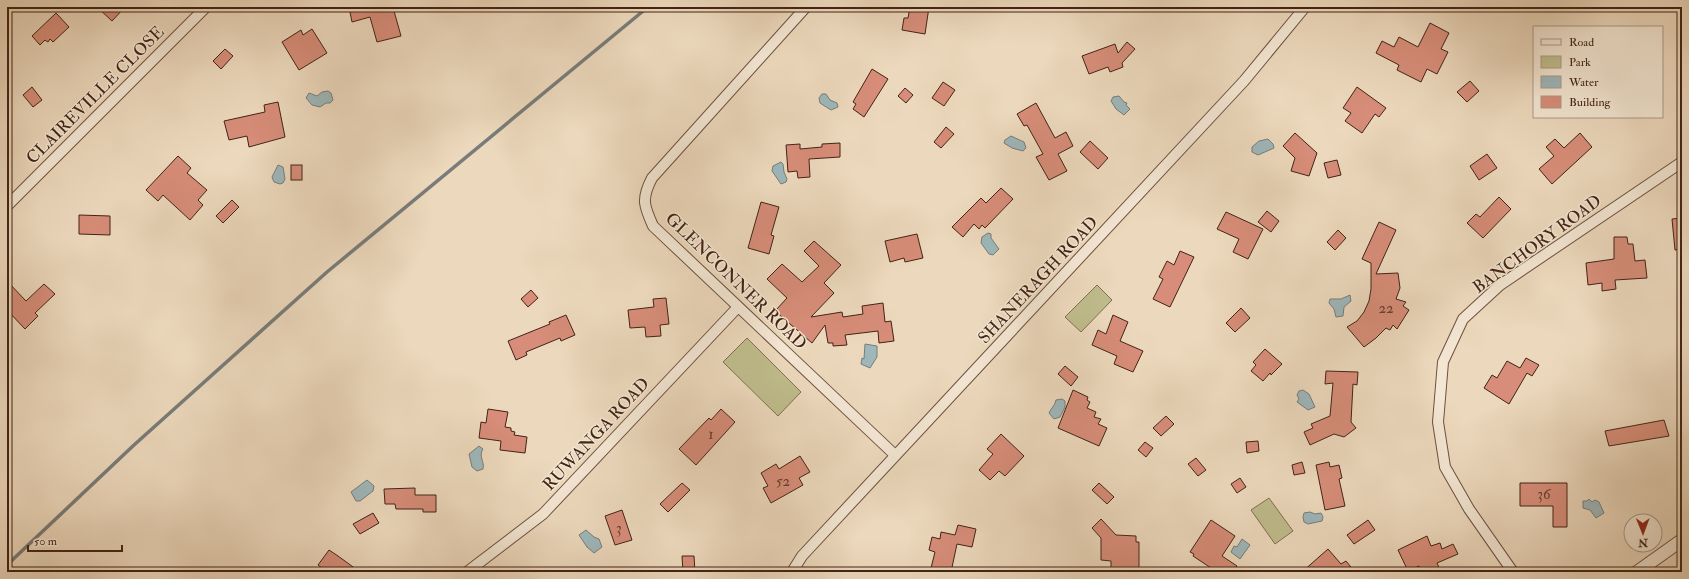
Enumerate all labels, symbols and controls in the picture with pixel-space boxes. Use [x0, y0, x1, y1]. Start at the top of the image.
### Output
street label: CLAIREVILLE CLOSE [22, 22, 168, 168]
legend [1533, 26, 1663, 118]
text: Road [1569, 35, 1594, 50]
text: Park [1569, 55, 1591, 70]
text: Water [1568, 75, 1599, 90]
text: Building [1569, 95, 1612, 110]
street label: BANCHORY ROAD [1469, 190, 1605, 298]
street label: GLENCONNER ROAD [661, 208, 811, 354]
street label: SHANERAGH ROAD [974, 212, 1102, 348]
house number: 22 [1378, 299, 1394, 318]
street label: RUWANGA ROAD [538, 373, 654, 495]
house number: 1 [708, 425, 714, 444]
house number: 52 [776, 472, 790, 491]
house number: 36 [1537, 485, 1552, 504]
north arrow [1623, 513, 1663, 553]
house number: 3 [616, 519, 622, 538]
scale bar [28, 527, 122, 553]
text: 50 m [34, 534, 58, 549]
text: N [1637, 536, 1649, 549]

